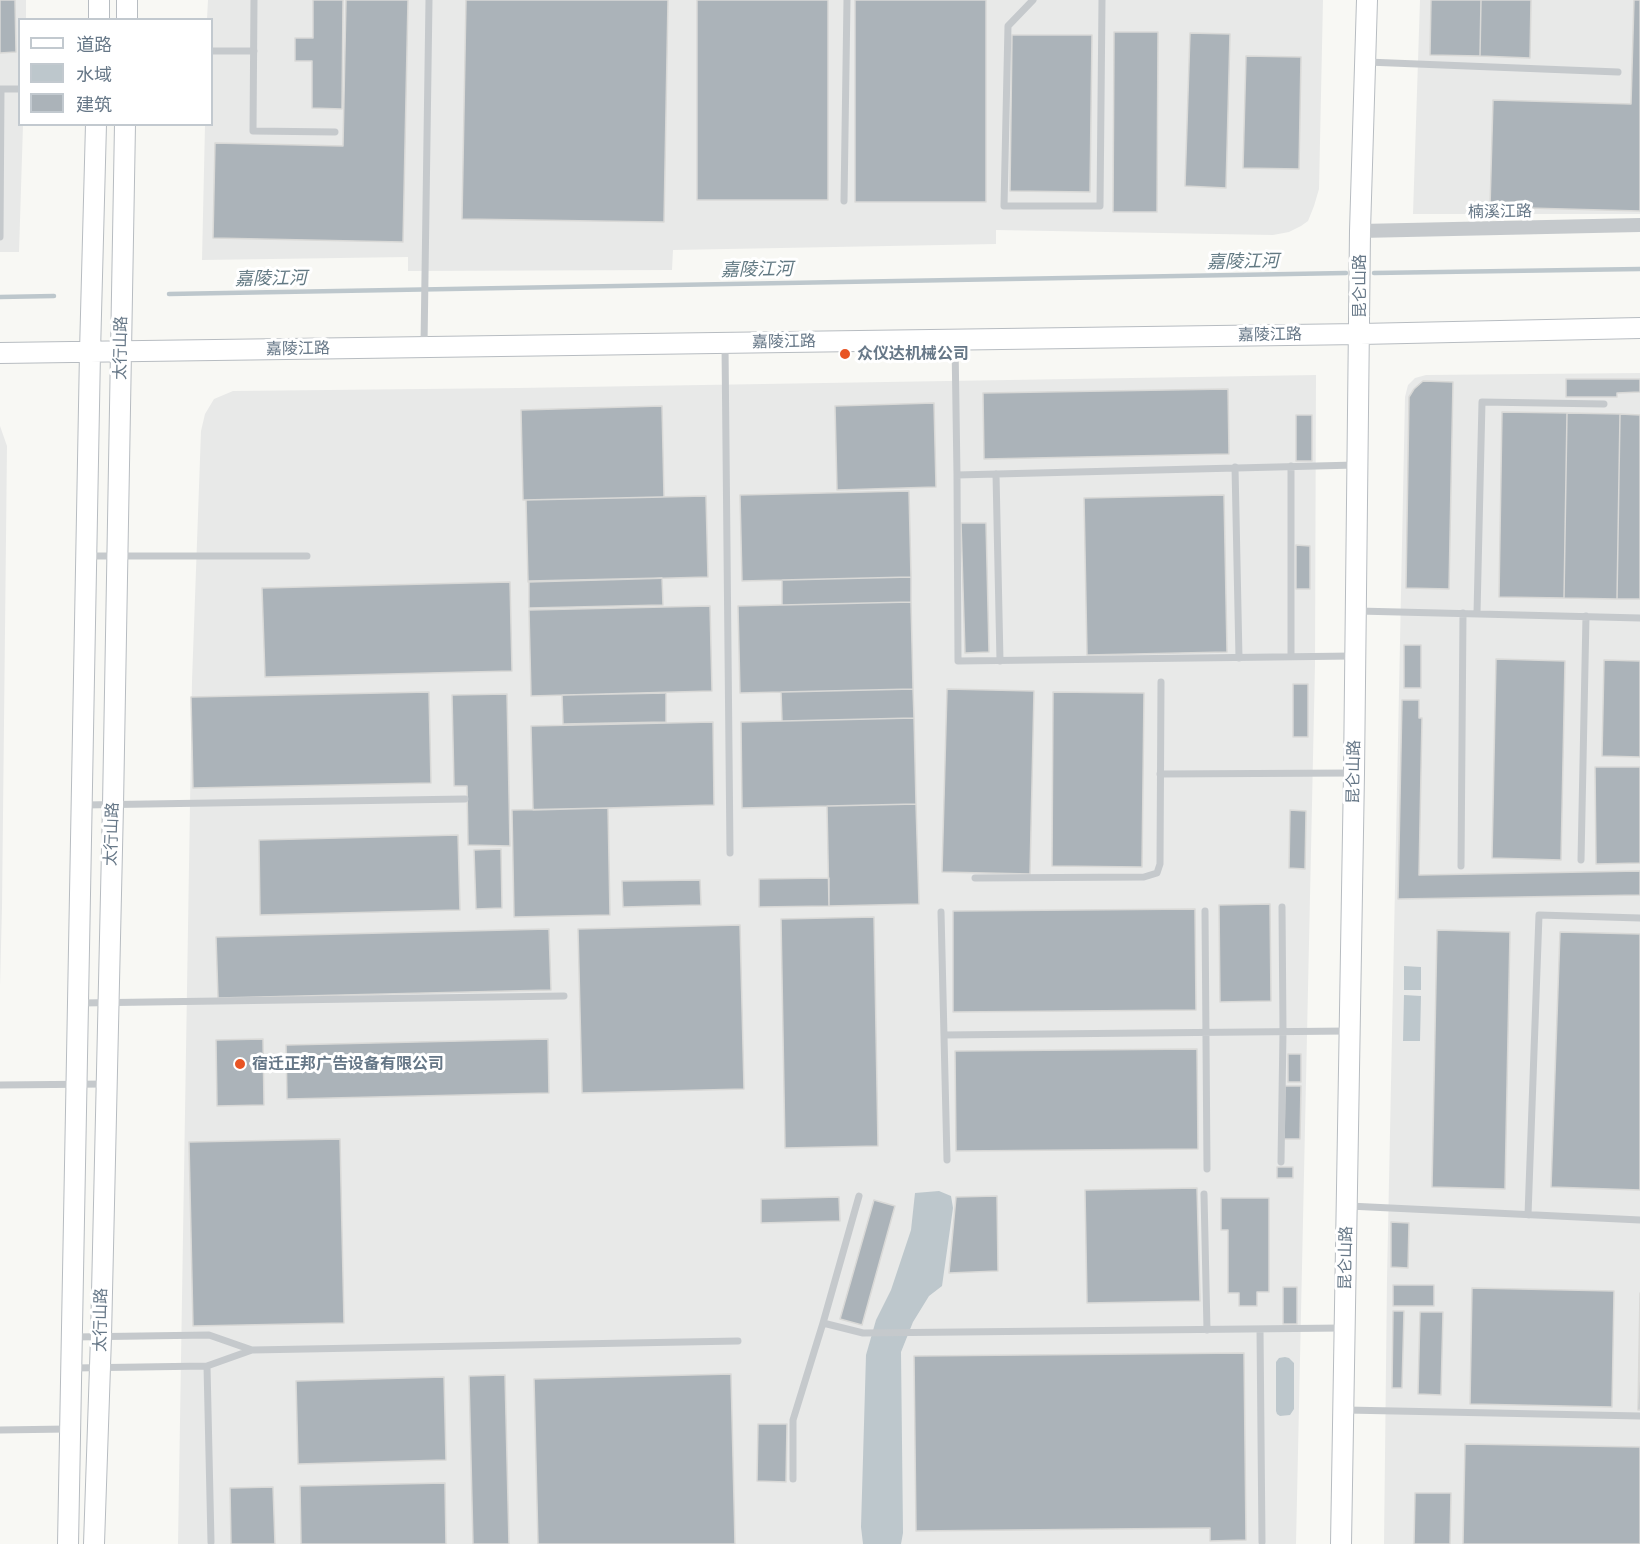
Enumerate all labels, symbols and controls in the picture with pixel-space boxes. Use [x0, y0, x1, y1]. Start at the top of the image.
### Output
legend [18, 18, 213, 126]
text: 道路 [76, 34, 112, 56]
text: 水域 [76, 64, 112, 86]
text: 建筑 [76, 94, 112, 116]
street label: 楠溪江路 [1468, 202, 1532, 222]
water label: 嘉陵江河 [1207, 251, 1279, 273]
street label: 昆仑山路 [1350, 254, 1370, 318]
water label: 嘉陵江河 [721, 259, 793, 281]
water label: 嘉陵江河 [235, 268, 307, 290]
street label: 太行山路 [111, 316, 131, 380]
street label: 嘉陵江路 [1238, 325, 1302, 345]
street label: 嘉陵江路 [752, 332, 816, 352]
street label: 嘉陵江路 [266, 339, 330, 359]
place label: 众仪达机械公司 [857, 344, 969, 364]
marker: 众仪达机械公司 [838, 347, 852, 361]
street label: 昆仑山路 [1344, 740, 1364, 804]
street label: 太行山路 [101, 802, 123, 866]
place label: 宿迁正邦广告设备有限公司 [252, 1054, 444, 1074]
marker: 宿迁正邦广告设备有限公司 [233, 1057, 247, 1071]
street label: 昆仑山路 [1336, 1226, 1356, 1290]
street label: 太行山路 [91, 1288, 111, 1352]

